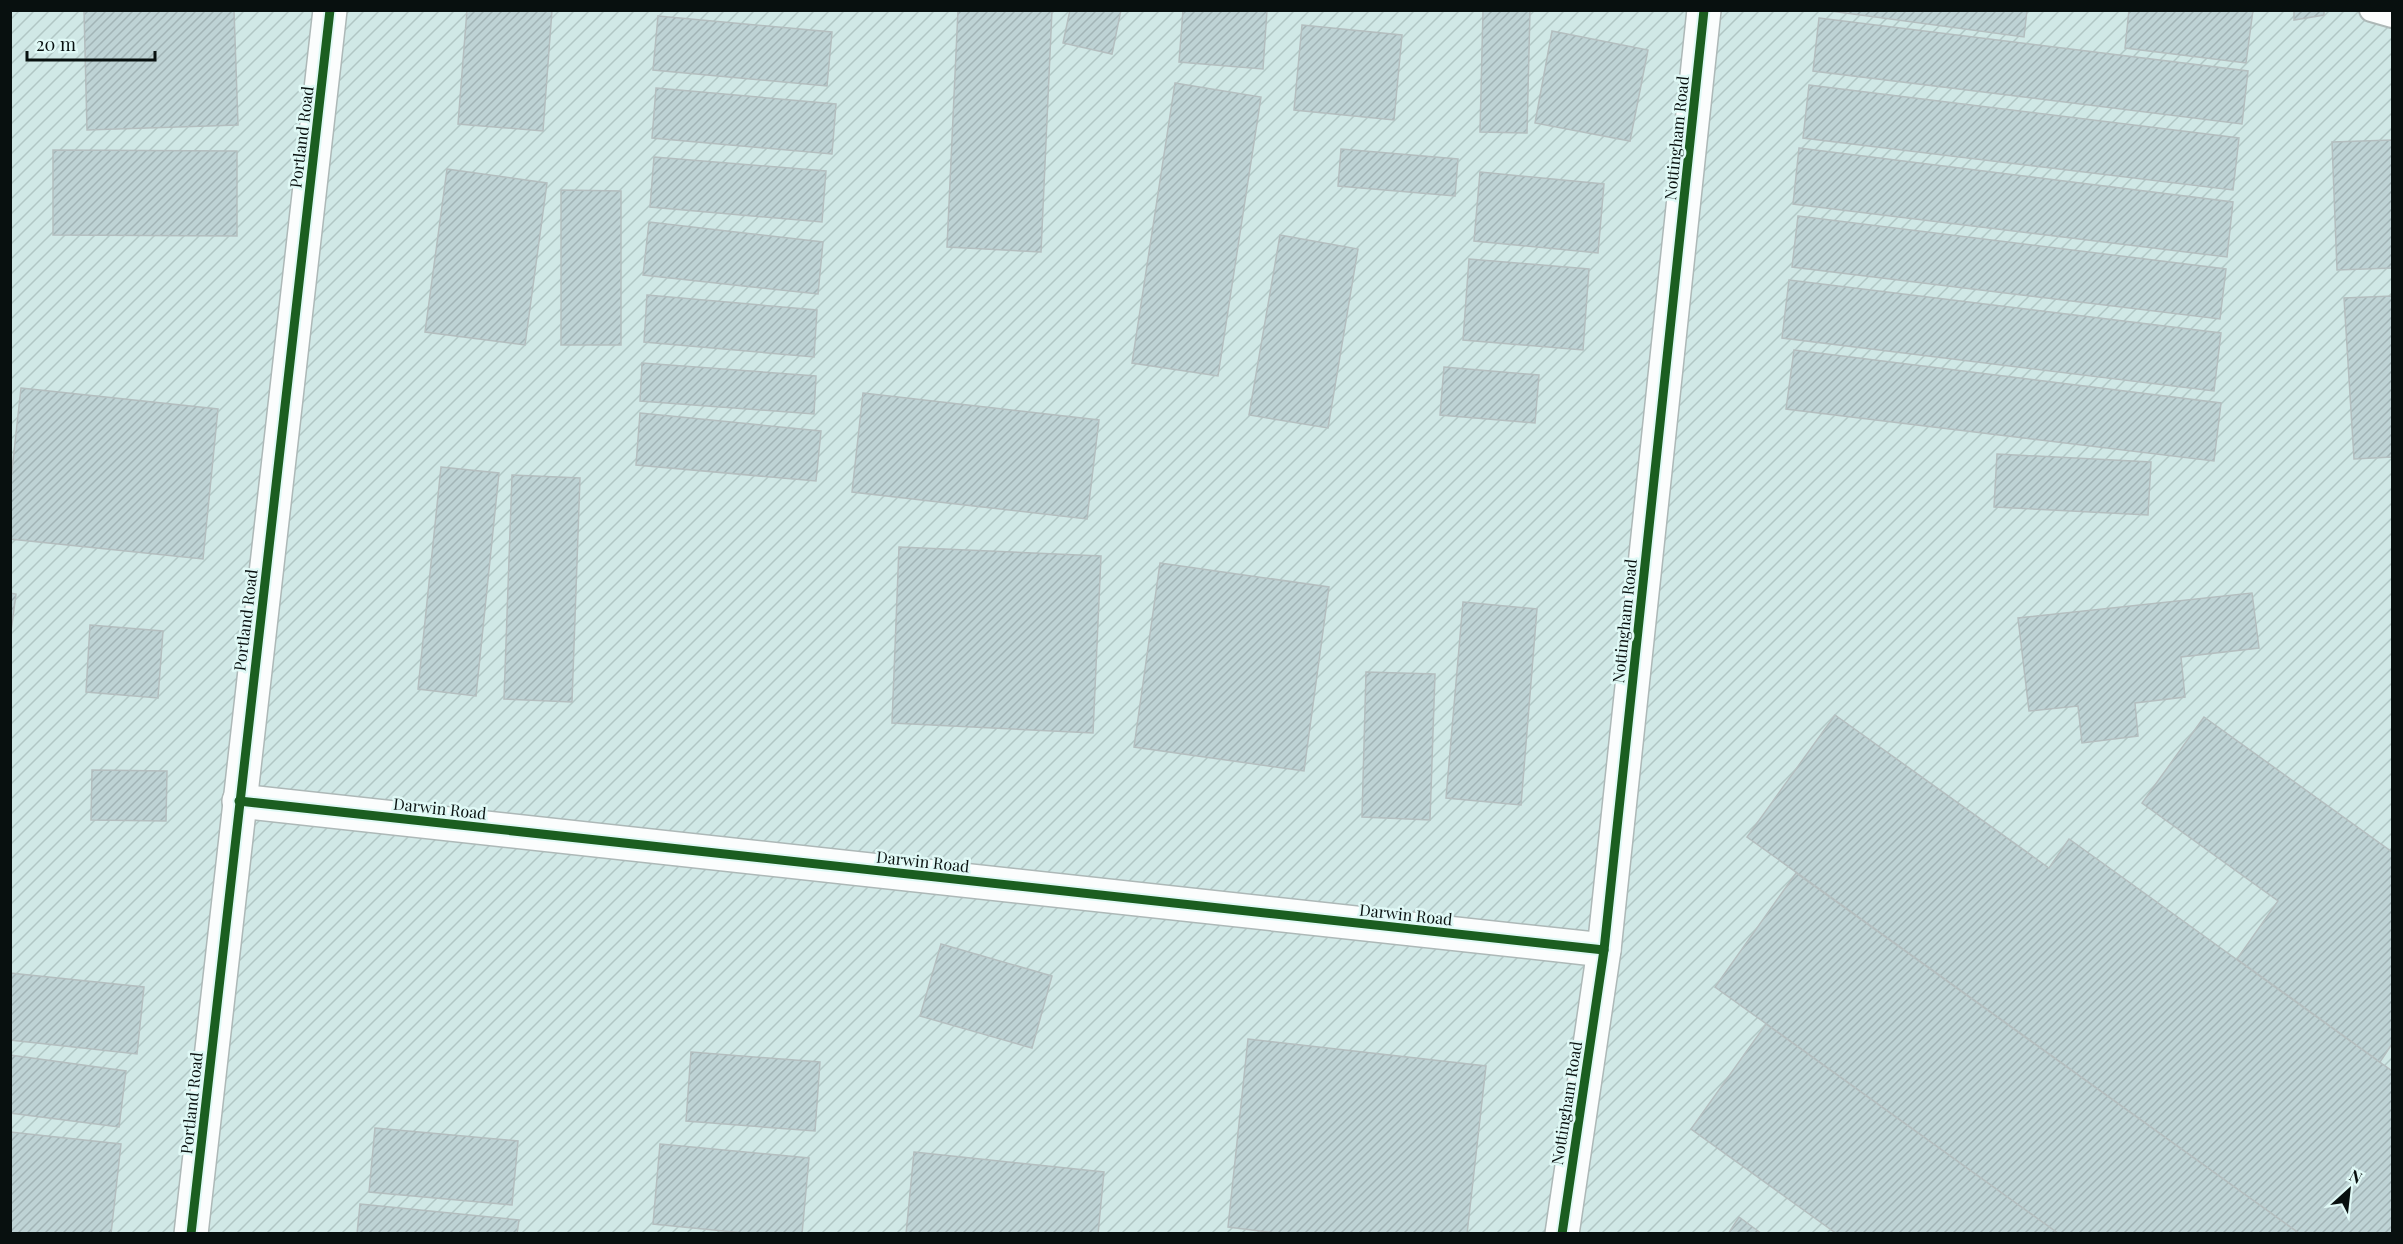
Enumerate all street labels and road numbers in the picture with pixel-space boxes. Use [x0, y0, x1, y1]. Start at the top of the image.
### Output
street label: Nottingham Road [1659, 75, 1693, 201]
street label: Portland Road [284, 85, 318, 189]
street label: Nottingham Road [1607, 558, 1641, 684]
street label: Portland Road [228, 568, 262, 672]
street label: Darwin Road [392, 793, 488, 823]
street label: Darwin Road [875, 846, 971, 876]
street label: Darwin Road [1358, 899, 1454, 929]
street label: Nottingham Road [1546, 1040, 1586, 1166]
street label: Portland Road [175, 1051, 207, 1155]

